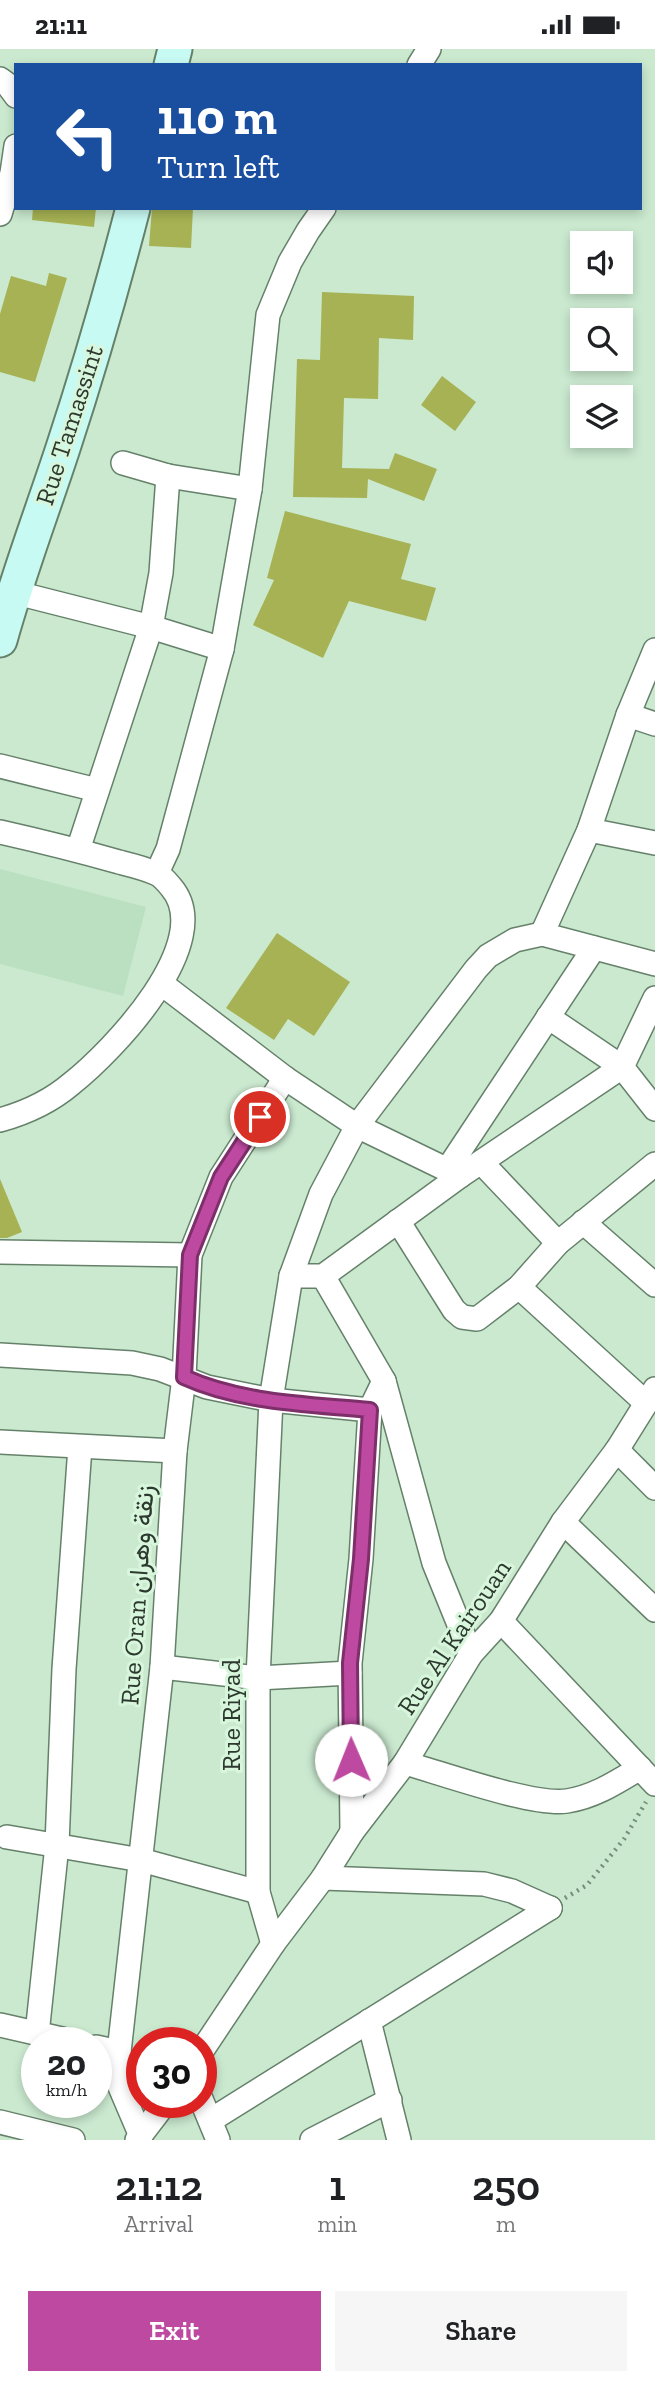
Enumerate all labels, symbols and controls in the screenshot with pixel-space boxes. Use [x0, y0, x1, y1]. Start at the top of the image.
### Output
text: 21:11 [35, 9, 87, 41]
text: 110 m [157, 88, 277, 147]
icon: left [42, 91, 133, 182]
text: Turn left [157, 148, 279, 186]
map controls [570, 231, 633, 448]
button: sound [570, 231, 633, 294]
button: search [570, 308, 633, 371]
street label: Rue Tamassint [28, 341, 110, 509]
button: layers [570, 385, 633, 448]
pin [230, 1087, 290, 1147]
icon: arrive [241, 1098, 279, 1136]
street label: Rue Oran زنقة وهران [113, 1484, 161, 1706]
street label: Rue Al Kairouan [390, 1553, 518, 1721]
street label: Rue Riyad [215, 1659, 247, 1771]
position arrow [314, 1723, 388, 1797]
speed limit sign: 30 [126, 2027, 217, 2118]
text: 20 [47, 2042, 86, 2084]
text: km/h [46, 2079, 87, 2101]
text: 21:12 [115, 2160, 203, 2211]
text: 1 [329, 2160, 346, 2211]
text: 250 [472, 2160, 540, 2211]
text: Arrival [124, 2210, 193, 2238]
text: min [318, 2210, 357, 2238]
text: m [496, 2210, 516, 2238]
button: Exit [28, 2291, 321, 2371]
button: Share [335, 2291, 627, 2371]

